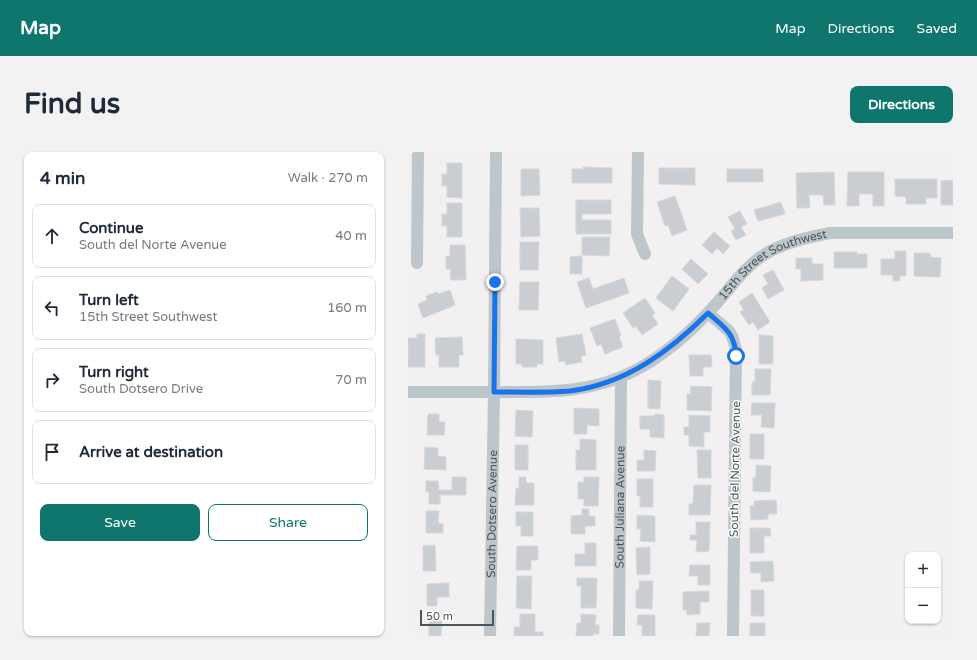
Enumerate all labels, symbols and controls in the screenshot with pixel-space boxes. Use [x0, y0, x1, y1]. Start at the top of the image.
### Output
text: Map [20, 17, 61, 39]
text: Map [775, 20, 806, 37]
text: Directions [828, 20, 895, 37]
text: Saved [917, 20, 957, 37]
button: Directions [850, 86, 953, 123]
text: Find us [24, 87, 120, 121]
text: 4 min [40, 168, 85, 189]
text: Walk · 270 m [288, 170, 368, 186]
text: Continue [79, 219, 143, 237]
icon: ahead [41, 225, 63, 247]
street label: 15th Street Southwest [715, 227, 828, 303]
text: 40 m [335, 228, 367, 244]
text: South del Norte Avenue [79, 237, 227, 253]
route end [486, 273, 504, 291]
text: Turn left [79, 291, 139, 309]
icon: left [41, 297, 63, 319]
text: 160 m [327, 300, 367, 316]
text: 15th Street Southwest [79, 309, 217, 325]
route start [727, 347, 745, 365]
text: Turn right [79, 363, 149, 381]
icon: right [41, 369, 63, 391]
text: 70 m [335, 372, 367, 388]
text: South Dotsero Drive [79, 381, 203, 397]
street label: South del Norte Avenue [727, 401, 743, 537]
icon: arrive [41, 441, 63, 463]
text: Arrive at destination [79, 443, 223, 461]
street label: South Juliana Avenue [613, 445, 627, 568]
street label: South Dotsero Avenue [484, 450, 500, 578]
button: Save [40, 504, 200, 541]
button: Share [208, 504, 368, 541]
map controls [905, 552, 941, 624]
button: + [905, 552, 941, 588]
button: − [905, 588, 941, 624]
scale bar [420, 608, 494, 627]
text: 50 m [426, 610, 453, 623]

